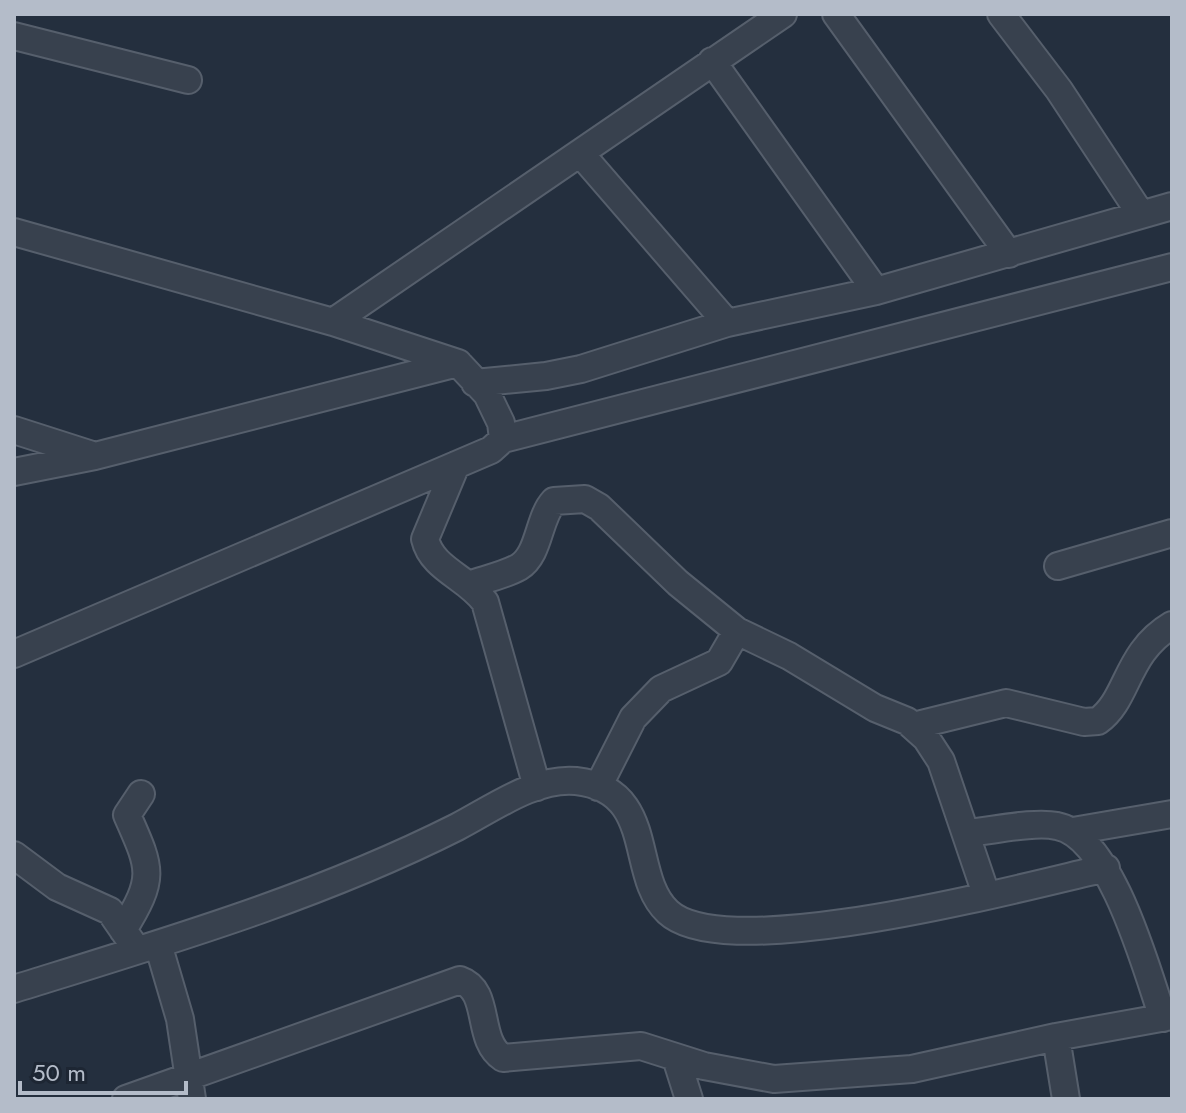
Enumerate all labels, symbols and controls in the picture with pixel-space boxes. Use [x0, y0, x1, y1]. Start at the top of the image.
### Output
scale bar [20, 1045, 186, 1095]
text: 50 m [32, 1055, 86, 1090]

